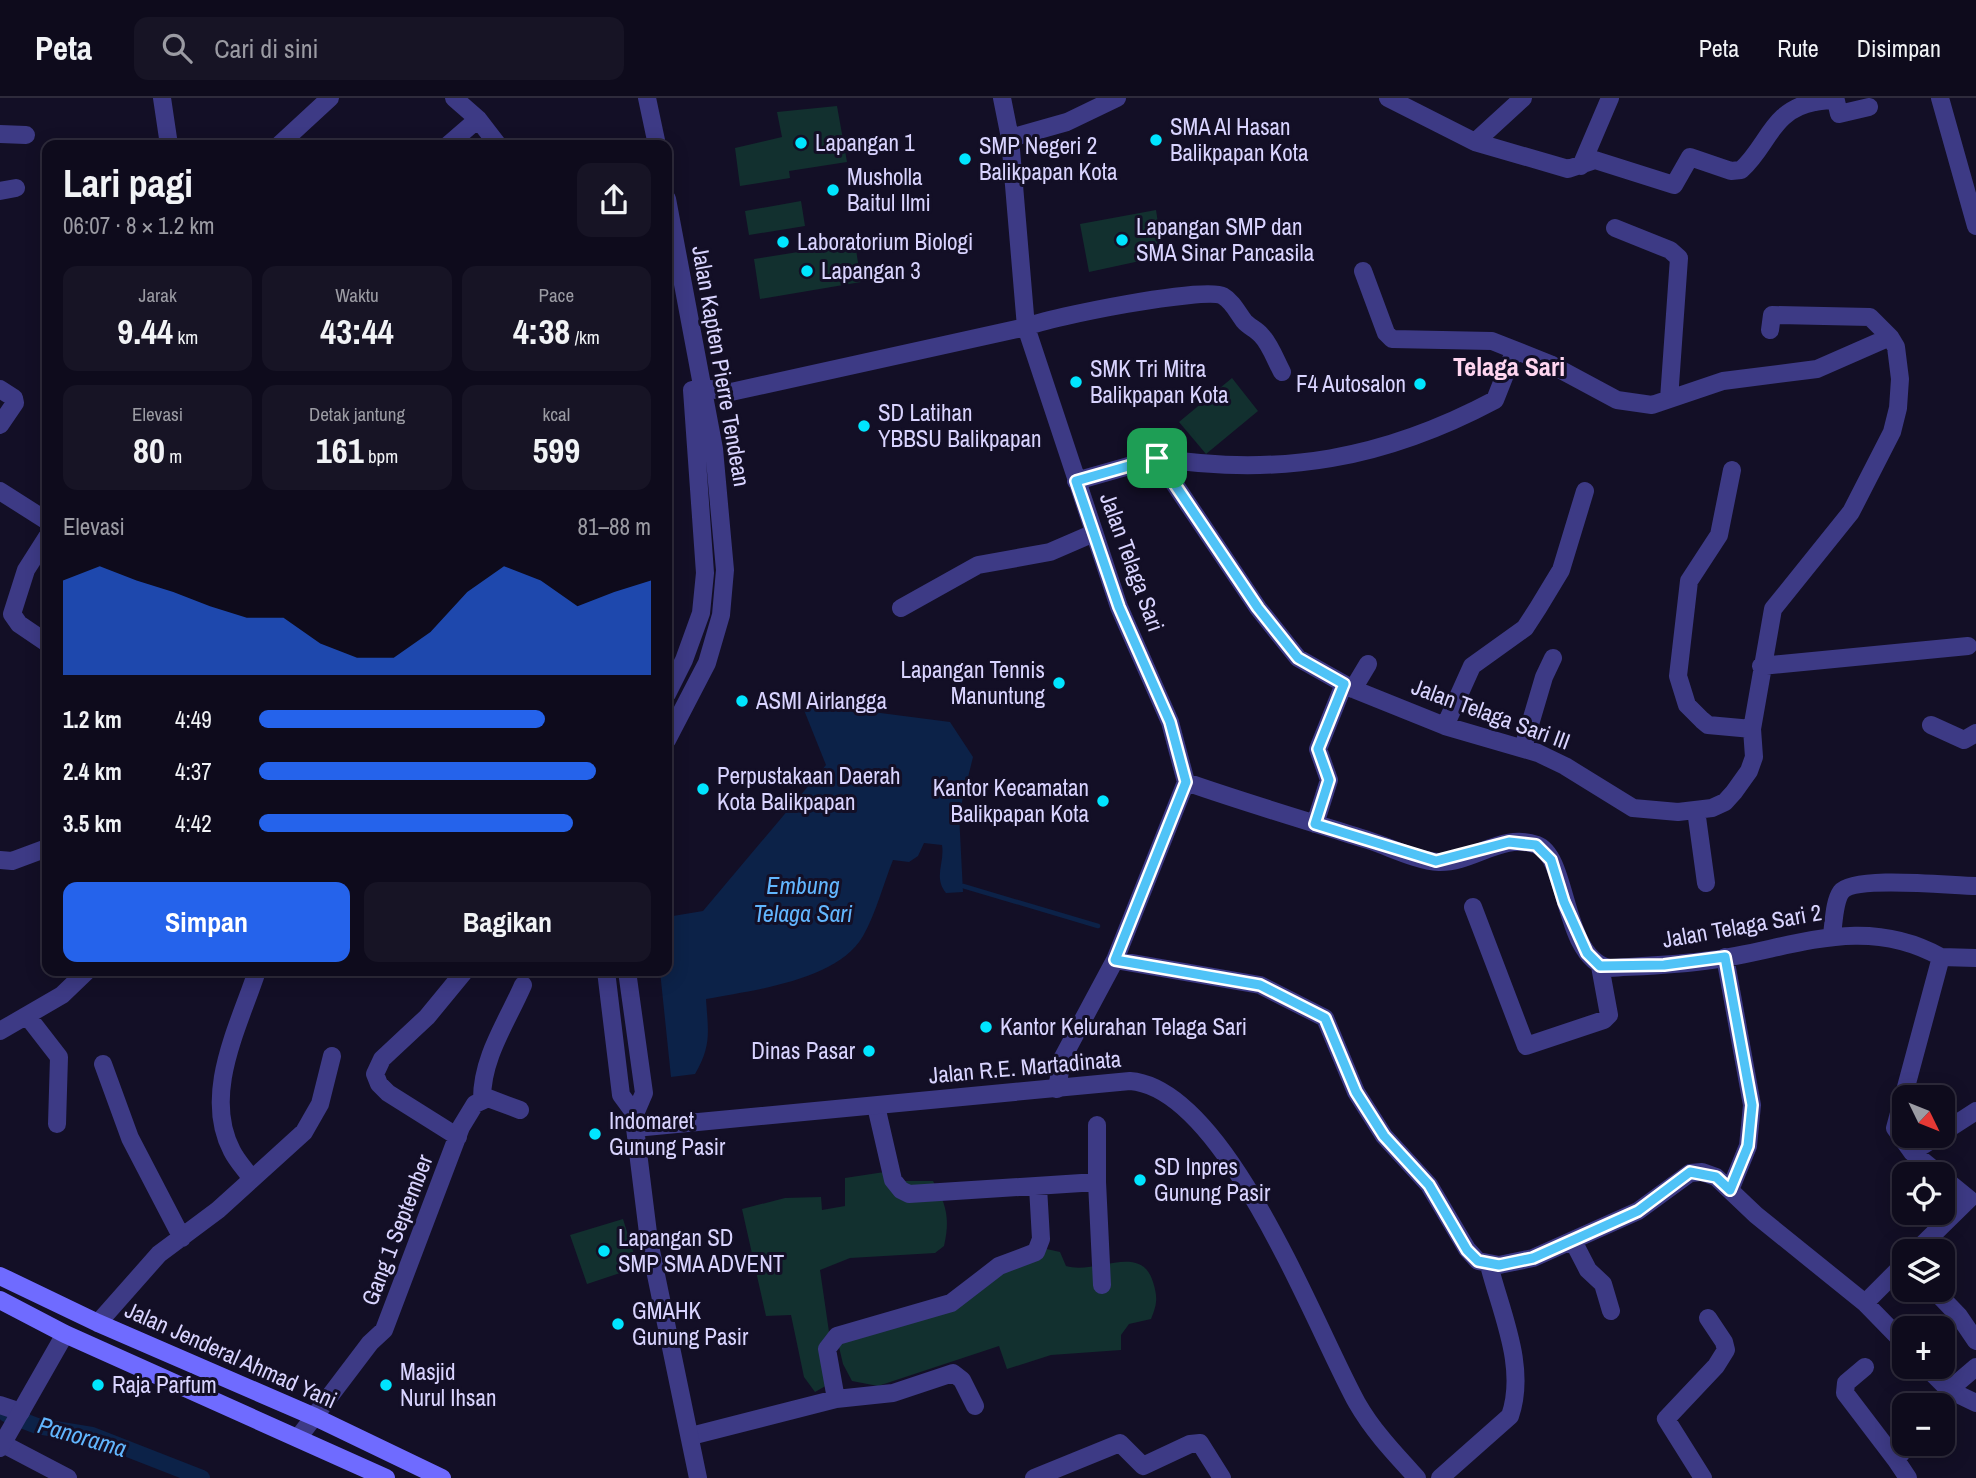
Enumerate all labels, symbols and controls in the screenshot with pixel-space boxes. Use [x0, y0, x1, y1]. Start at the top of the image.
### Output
search box [134, 17, 624, 80]
text: Peta [35, 26, 92, 70]
icon: search [158, 29, 196, 67]
text: Cari di sini [214, 31, 318, 66]
text: Peta [1699, 32, 1739, 64]
text: Rute [1777, 32, 1819, 64]
text: Disimpan [1857, 32, 1941, 64]
place label: SMA Al Hasan Balikpapan Kota [1170, 111, 1309, 168]
place label: Lapangan 1 [815, 127, 915, 158]
place label: SMP Negeri 2 Balikpapan Kota [979, 130, 1118, 187]
marker: SMA Al Hasan Balikpapan Kota [1148, 132, 1164, 148]
marker: Lapangan 1 [793, 135, 809, 151]
marker: SMP Negeri 2 Balikpapan Kota [957, 151, 973, 167]
text: Lari pagi [63, 158, 193, 209]
place label: Musholla Baitul Ilmi [847, 161, 931, 218]
button: share [577, 163, 651, 237]
marker: Musholla Baitul Ilmi [825, 182, 841, 198]
text: 06:07 · 8 × 1.2 km [63, 210, 215, 241]
place label: Lapangan SMP dan SMA Sinar Pancasila [1136, 211, 1315, 268]
place label: Laboratorium Biologi [797, 226, 973, 257]
marker: Lapangan SMP dan SMA Sinar Pancasila [1114, 232, 1130, 248]
marker: Laboratorium Biologi [775, 234, 791, 250]
street label: Jalan Kapten Pierre Tendean [685, 243, 758, 489]
place label: Lapangan 3 [821, 255, 921, 286]
marker: Lapangan 3 [799, 263, 815, 279]
text: Jarak [139, 282, 177, 308]
text: Waktu [335, 282, 379, 308]
text: Pace [539, 282, 574, 308]
text: 9.44 [117, 308, 173, 355]
text: 43:44 [320, 308, 394, 355]
text: 4:38 [513, 308, 570, 355]
text: km [173, 324, 198, 350]
text: /km [570, 324, 600, 350]
district label: Telaga Sari [1453, 349, 1565, 384]
place label: SMK Tri Mitra Balikpapan Kota [1090, 353, 1229, 410]
place label: F4 Autosalon [1296, 368, 1406, 399]
marker: SMK Tri Mitra Balikpapan Kota [1068, 374, 1084, 390]
marker: F4 Autosalon [1412, 376, 1428, 392]
place label: SD Latihan YBBSU Balikpapan [878, 397, 1042, 454]
text: Elevasi [132, 401, 183, 427]
text: Detak jantung [309, 401, 405, 427]
text: kcal [542, 401, 570, 427]
marker: SD Latihan YBBSU Balikpapan [856, 418, 872, 434]
text: 80 [133, 427, 165, 474]
text: 161 [316, 427, 364, 474]
text: 599 [532, 427, 580, 474]
pin [1127, 428, 1187, 488]
icon: arrive [1138, 439, 1176, 477]
text: m [165, 443, 182, 469]
text: bpm [364, 443, 398, 469]
street label: Jalan Telaga Sari [1093, 488, 1172, 635]
text: Elevasi [63, 511, 125, 542]
text: 81–88 m [578, 511, 651, 542]
place label: Lapangan Tennis Manuntung [901, 654, 1046, 711]
street label: Jalan Telaga Sari III [1408, 671, 1575, 757]
marker: Lapangan Tennis Manuntung [1051, 675, 1067, 691]
place label: ASMI Airlangga [755, 685, 888, 716]
marker: ASMI Airlangga [734, 693, 750, 709]
text: 1.2 km [63, 704, 122, 735]
text: 4:49 [175, 704, 212, 735]
text: 2.4 km [63, 756, 122, 787]
text: 4:37 [175, 756, 212, 787]
place label: Perpustakaan Daerah Kota Balikpapan [717, 760, 900, 817]
place label: Kantor Kecamatan Balikpapan Kota [933, 772, 1090, 829]
marker: Perpustakaan Daerah Kota Balikpapan [695, 781, 711, 797]
marker: Kantor Kecamatan Balikpapan Kota [1095, 793, 1111, 809]
text: 3.5 km [63, 808, 122, 839]
text: 4:42 [175, 808, 212, 839]
water label: Embung Telaga Sari [753, 869, 853, 929]
button: Simpan [63, 882, 350, 962]
button: Bagikan [364, 882, 651, 962]
street label: Jalan Telaga Sari 2 [1660, 896, 1824, 955]
place label: Kantor Kelurahan Telaga Sari [1000, 1011, 1247, 1042]
marker: Kantor Kelurahan Telaga Sari [978, 1019, 994, 1035]
place label: Dinas Pasar [751, 1035, 856, 1066]
marker: Dinas Pasar [861, 1043, 877, 1059]
street label: Jalan R.E. Martadinata [928, 1043, 1123, 1090]
north arrow [1892, 1085, 1955, 1148]
map controls [1892, 1085, 1955, 1456]
place label: Indomaret Gunung Pasir [609, 1105, 726, 1162]
marker: Indomaret Gunung Pasir [587, 1126, 603, 1142]
street label: Gang 1 September [354, 1149, 440, 1310]
place label: SD Inpres Gunung Pasir [1154, 1151, 1271, 1208]
button: locate [1892, 1162, 1955, 1225]
marker: SD Inpres Gunung Pasir [1132, 1172, 1148, 1188]
place label: Lapangan SD SMP SMA ADVENT [618, 1222, 785, 1279]
button: layers [1892, 1239, 1955, 1302]
marker: Lapangan SD SMP SMA ADVENT [596, 1243, 612, 1259]
street label: Jalan Jenderal Ahmad Yani [120, 1294, 342, 1415]
place label: GMAHK Gunung Pasir [632, 1295, 749, 1352]
marker: GMAHK Gunung Pasir [610, 1316, 626, 1332]
button: + [1892, 1316, 1955, 1379]
place label: Masjid Nurul Ihsan [400, 1356, 496, 1413]
place label: Raja Parfum [112, 1369, 217, 1400]
marker: Raja Parfum [90, 1377, 106, 1393]
marker: Masjid Nurul Ihsan [378, 1377, 394, 1393]
button: − [1892, 1393, 1955, 1456]
water label: Panorama [34, 1408, 130, 1464]

